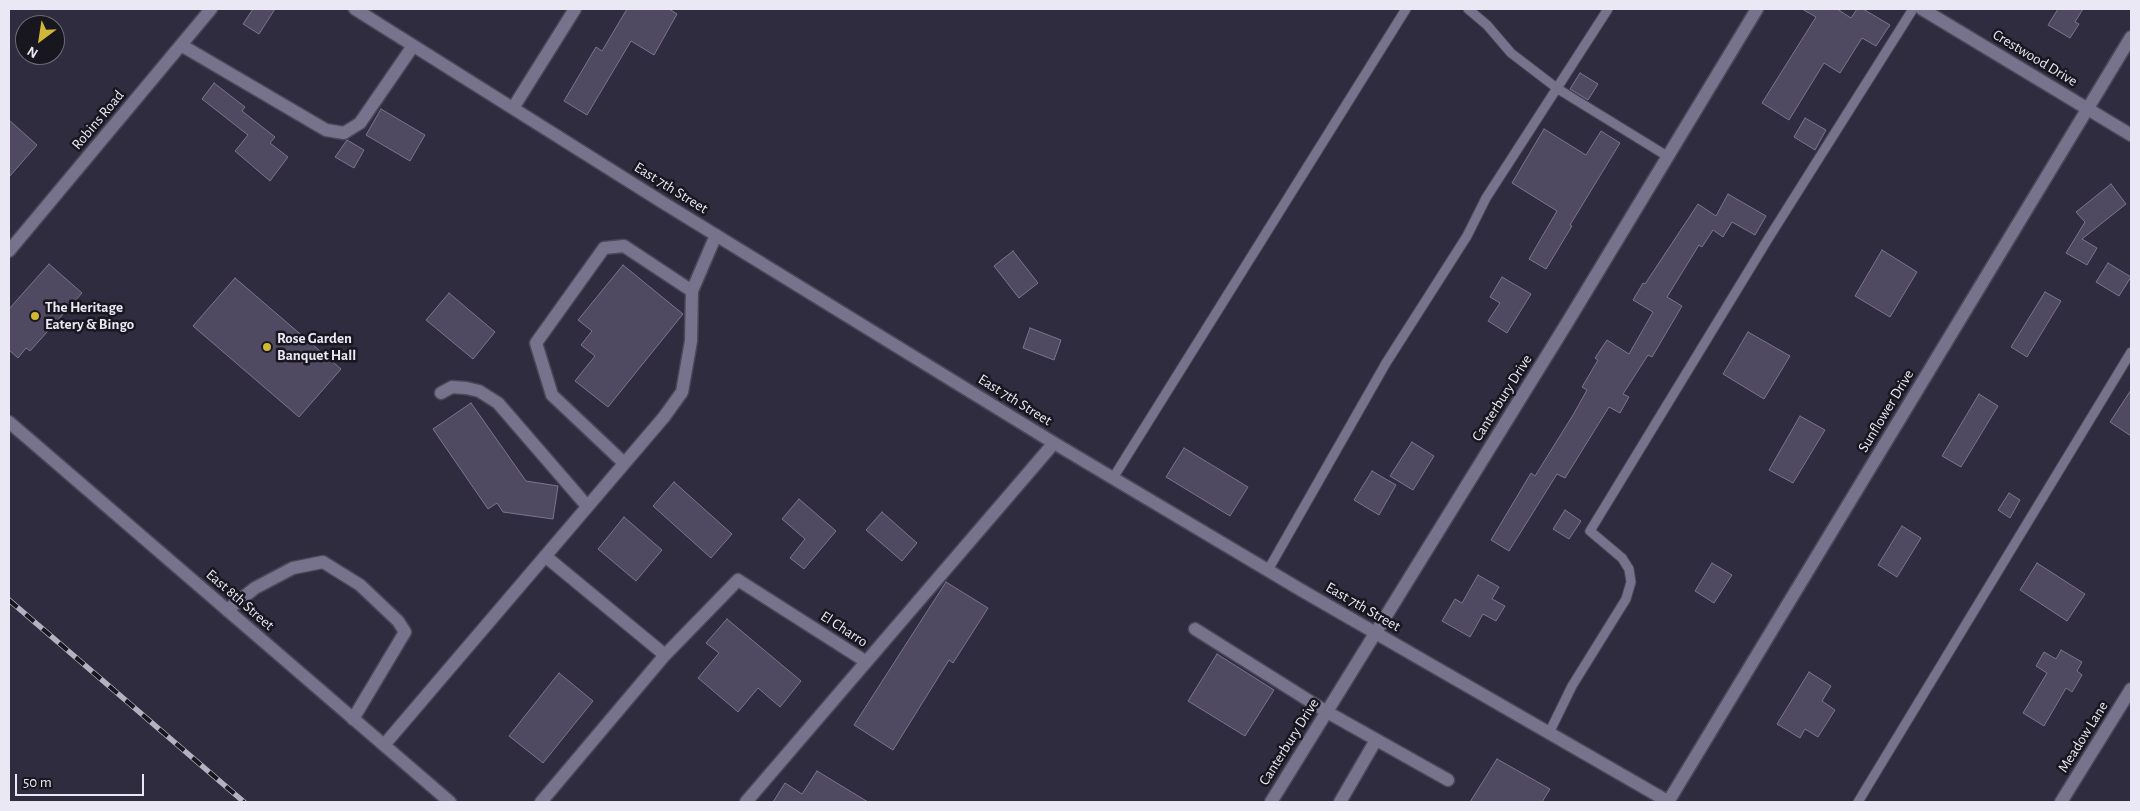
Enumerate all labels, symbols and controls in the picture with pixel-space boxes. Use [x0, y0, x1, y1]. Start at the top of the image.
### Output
north arrow [15, 15, 65, 65]
street label: Crestwood Drive [1989, 26, 2081, 90]
text: N [25, 43, 41, 61]
street label: Robins Road [68, 87, 128, 153]
street label: East 7th Street [631, 158, 711, 218]
place label: The Heritage Eatery & Bingo [45, 298, 134, 333]
marker: The Heritage Eatery & Bingo [29, 310, 41, 322]
place label: Rose Garden Banquet Hall [277, 329, 356, 364]
marker: Rose Garden Banquet Hall [261, 341, 273, 353]
street label: Canterbury Drive [1468, 351, 1536, 445]
street label: Sunflower Drive [1854, 366, 1918, 456]
street label: East 7th Street [975, 370, 1055, 430]
street label: East 8th Street [202, 566, 278, 634]
street label: East 7th Street [1322, 578, 1404, 636]
street label: El Charro [817, 607, 871, 651]
street label: Canterbury Drive [1255, 695, 1323, 789]
street label: Meadow Lane [2054, 698, 2112, 776]
scale bar [18, 764, 146, 796]
text: 50 m [23, 775, 52, 790]

